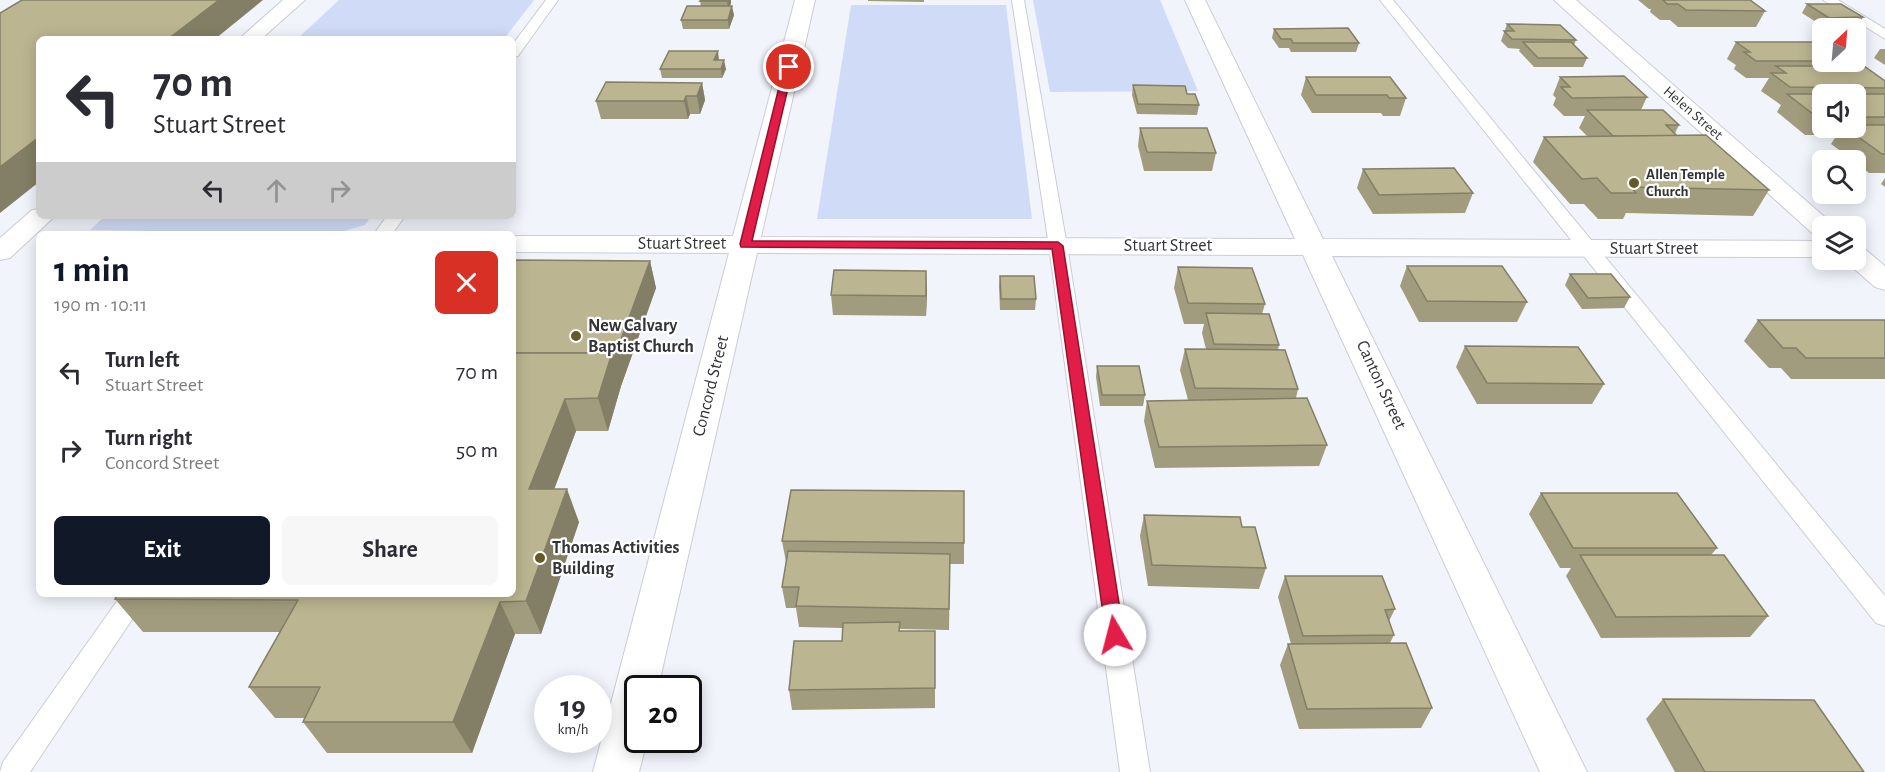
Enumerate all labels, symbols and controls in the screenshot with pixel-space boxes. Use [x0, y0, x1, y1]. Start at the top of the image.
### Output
north arrow [1812, 18, 1866, 72]
map controls [1812, 18, 1866, 270]
pin [763, 41, 814, 92]
icon: arrive [772, 50, 805, 83]
icon: left [54, 60, 132, 138]
text: 70 m [153, 62, 233, 104]
street label: Helen Street [1661, 83, 1726, 143]
button: sound [1812, 84, 1866, 138]
text: Stuart Street [153, 111, 286, 138]
button: search [1812, 150, 1866, 204]
place label: Allen Temple Church [1646, 167, 1725, 199]
icon: left [197, 174, 230, 207]
icon: ahead [260, 174, 293, 207]
icon: right [323, 174, 356, 207]
marker: Allen Temple Church [1627, 176, 1641, 190]
button: layers [1812, 216, 1866, 270]
street label: Stuart Street [638, 235, 726, 253]
street label: Stuart Street [1124, 237, 1212, 255]
street label: Stuart Street [1610, 240, 1698, 258]
button: close [435, 251, 498, 314]
text: 1 min [54, 252, 130, 288]
text: 190 m · 10:11 [54, 295, 147, 315]
place label: New Calvary Baptist Church [588, 317, 694, 356]
marker: New Calvary Baptist Church [569, 329, 583, 343]
street label: Concord Street [690, 334, 732, 438]
street label: Canton Street [1353, 338, 1409, 432]
text: Turn left [105, 349, 179, 371]
icon: left [54, 356, 87, 389]
text: 70 m [456, 361, 498, 383]
text: Stuart Street [105, 375, 203, 395]
text: Turn right [105, 427, 192, 449]
icon: right [54, 434, 87, 467]
text: 50 m [456, 439, 498, 461]
text: Concord Street [105, 453, 219, 473]
button: Exit [54, 516, 270, 585]
button: Share [282, 516, 498, 585]
place label: Thomas Activities Building [552, 539, 680, 578]
marker: Thomas Activities Building [533, 551, 547, 565]
position arrow [1083, 603, 1147, 667]
speed limit sign: 20 [624, 675, 702, 753]
text: 19 [560, 692, 586, 722]
text: km/h [558, 722, 588, 737]

